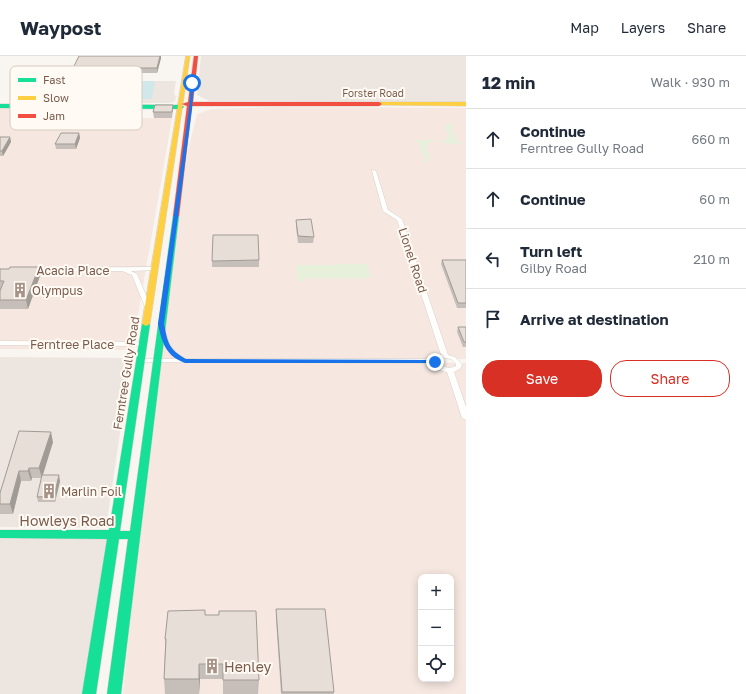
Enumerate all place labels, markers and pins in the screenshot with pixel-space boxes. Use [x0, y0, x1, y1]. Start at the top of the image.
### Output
building icon: Olympus [11, 281, 29, 299]
place label: Olympus [32, 283, 83, 298]
building icon: Marlin Foil [40, 482, 58, 500]
place label: Marlin Foil [61, 484, 122, 499]
building icon: Henley [203, 657, 221, 675]
place label: Henley [224, 658, 272, 675]

